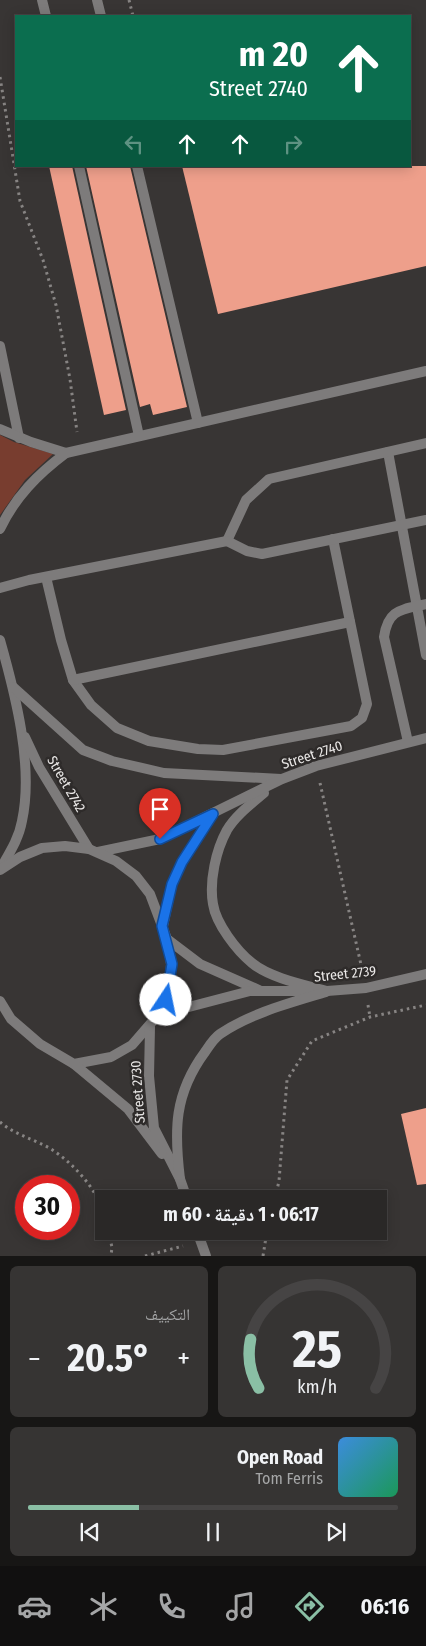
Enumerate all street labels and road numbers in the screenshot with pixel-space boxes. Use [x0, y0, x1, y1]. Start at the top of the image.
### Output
street label: Street 2740 [279, 737, 345, 773]
street label: Street 2742 [43, 753, 89, 815]
street label: Street 2739 [313, 962, 377, 986]
street label: Street 2730 [127, 1060, 149, 1124]

